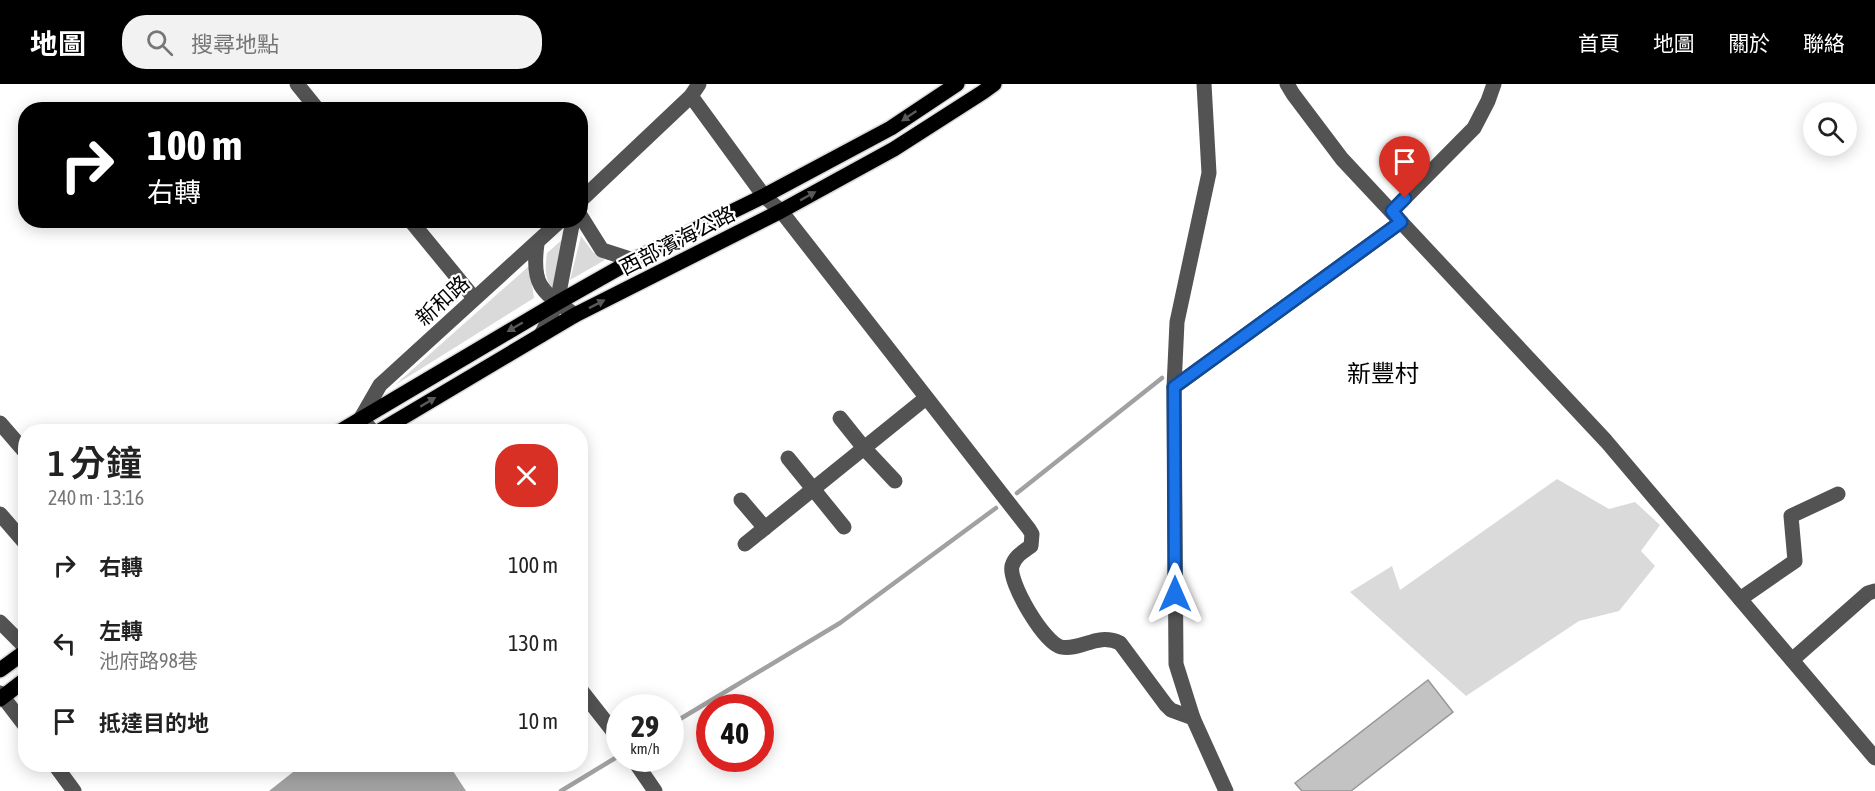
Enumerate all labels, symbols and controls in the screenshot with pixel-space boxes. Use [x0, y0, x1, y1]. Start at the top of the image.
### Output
search box [122, 15, 542, 69]
icon: search [143, 26, 176, 59]
text: 地圖 [30, 28, 86, 60]
text: 搜尋地點 [191, 31, 279, 57]
text: 首頁 [1578, 31, 1620, 55]
text: 地圖 [1653, 31, 1695, 55]
text: 關於 [1728, 31, 1770, 55]
text: 聯絡 [1803, 31, 1845, 55]
map controls [1803, 102, 1857, 156]
button: search [1803, 102, 1857, 156]
one-way arrow [900, 111, 917, 122]
text: 100 m [147, 121, 242, 169]
icon: right [48, 126, 126, 204]
pin [1379, 136, 1430, 198]
icon: arrive [1388, 145, 1421, 178]
text: 右轉 [147, 177, 201, 208]
one-way arrow [800, 191, 817, 201]
street label: 西部濱海公路 [615, 201, 739, 279]
street label: 新和路 [411, 270, 473, 330]
one-way arrow [589, 299, 606, 309]
one-way arrow [507, 322, 523, 333]
district label: 新豐村 [1347, 360, 1419, 387]
one-way arrow [420, 396, 436, 407]
text: 1 分鐘 [48, 442, 142, 484]
button: close [495, 444, 558, 507]
text: 240 m · 13:16 [48, 486, 144, 509]
icon: right [48, 549, 81, 582]
text: 100 m [508, 552, 558, 578]
text: 右轉 [99, 554, 143, 580]
position arrow [1143, 562, 1207, 626]
text: 左轉 [99, 618, 143, 644]
icon: left [48, 627, 81, 660]
text: 130 m [508, 630, 558, 656]
text: 池府路98巷 [99, 649, 198, 672]
speed limit sign: 40 [696, 694, 774, 772]
icon: arrive [48, 705, 81, 738]
text: 10 m [518, 708, 558, 734]
text: 29 [631, 709, 659, 743]
text: 抵達目的地 [99, 710, 209, 736]
text: km/h [630, 740, 660, 757]

